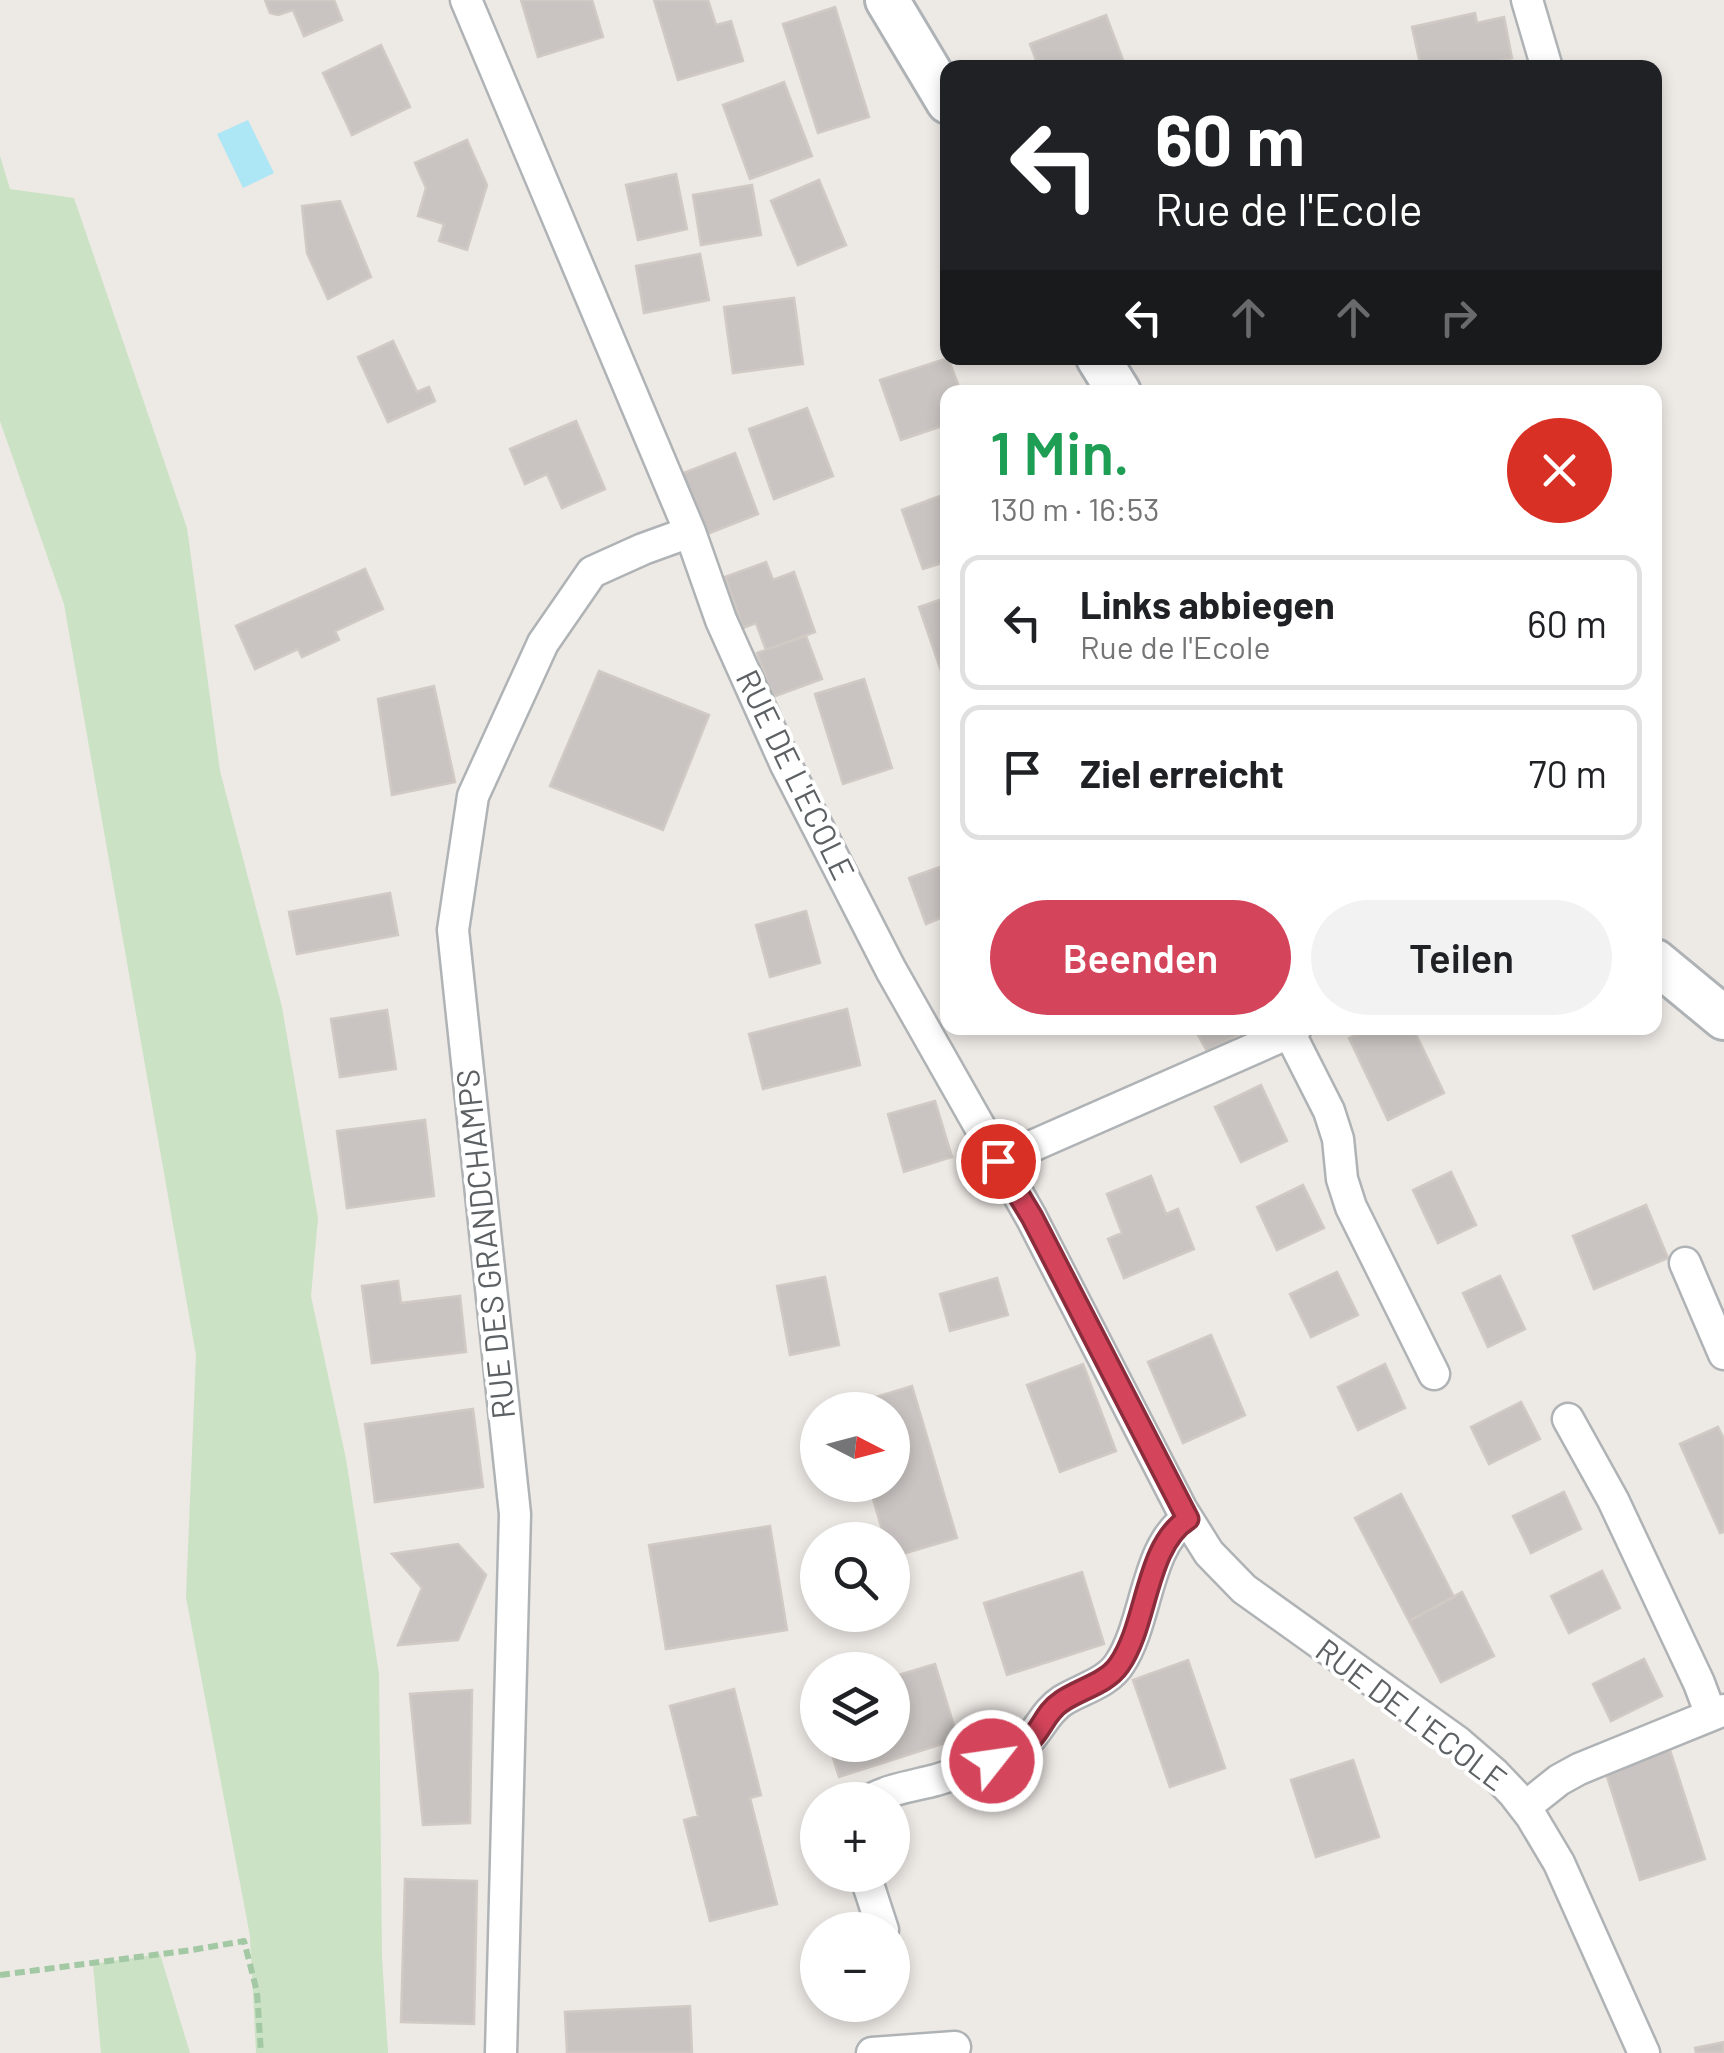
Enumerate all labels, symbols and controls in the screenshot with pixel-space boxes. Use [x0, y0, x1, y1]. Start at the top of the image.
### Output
text: 60 m [1155, 96, 1305, 180]
icon: left [990, 100, 1120, 230]
text: Rue de l'Ecole [1155, 181, 1423, 235]
icon: left [1116, 290, 1171, 345]
icon: ahead [1221, 290, 1276, 345]
icon: ahead [1326, 290, 1381, 345]
icon: right [1431, 290, 1486, 345]
text: 1 Min. [990, 415, 1130, 487]
button: close [1507, 418, 1612, 523]
text: 130 m · 16:53 [990, 489, 1160, 527]
text: Links abbiegen [1080, 581, 1335, 627]
icon: left [995, 595, 1050, 650]
text: 60 m [1527, 600, 1607, 646]
text: Rue de l'Ecole [1080, 627, 1270, 665]
street label: RUE DE L'ECOLE [730, 663, 864, 885]
icon: arrive [995, 745, 1050, 800]
text: Ziel erreicht [1080, 750, 1284, 796]
text: 70 m [1529, 750, 1607, 796]
button: Beenden [990, 900, 1291, 1015]
button: Teilen [1311, 900, 1612, 1015]
street label: RUE DES GRANDCHAMPS [447, 1067, 521, 1421]
pin [956, 1119, 1041, 1204]
icon: arrive [971, 1134, 1026, 1189]
north arrow [800, 1392, 910, 1502]
map controls [800, 1392, 910, 2022]
button: search [800, 1522, 910, 1632]
street label: RUE DE L'ECOLE [1309, 1629, 1515, 1797]
button: layers [800, 1652, 910, 1762]
position arrow [940, 1709, 1044, 1813]
button: + [800, 1782, 910, 1892]
button: − [800, 1912, 910, 2022]

